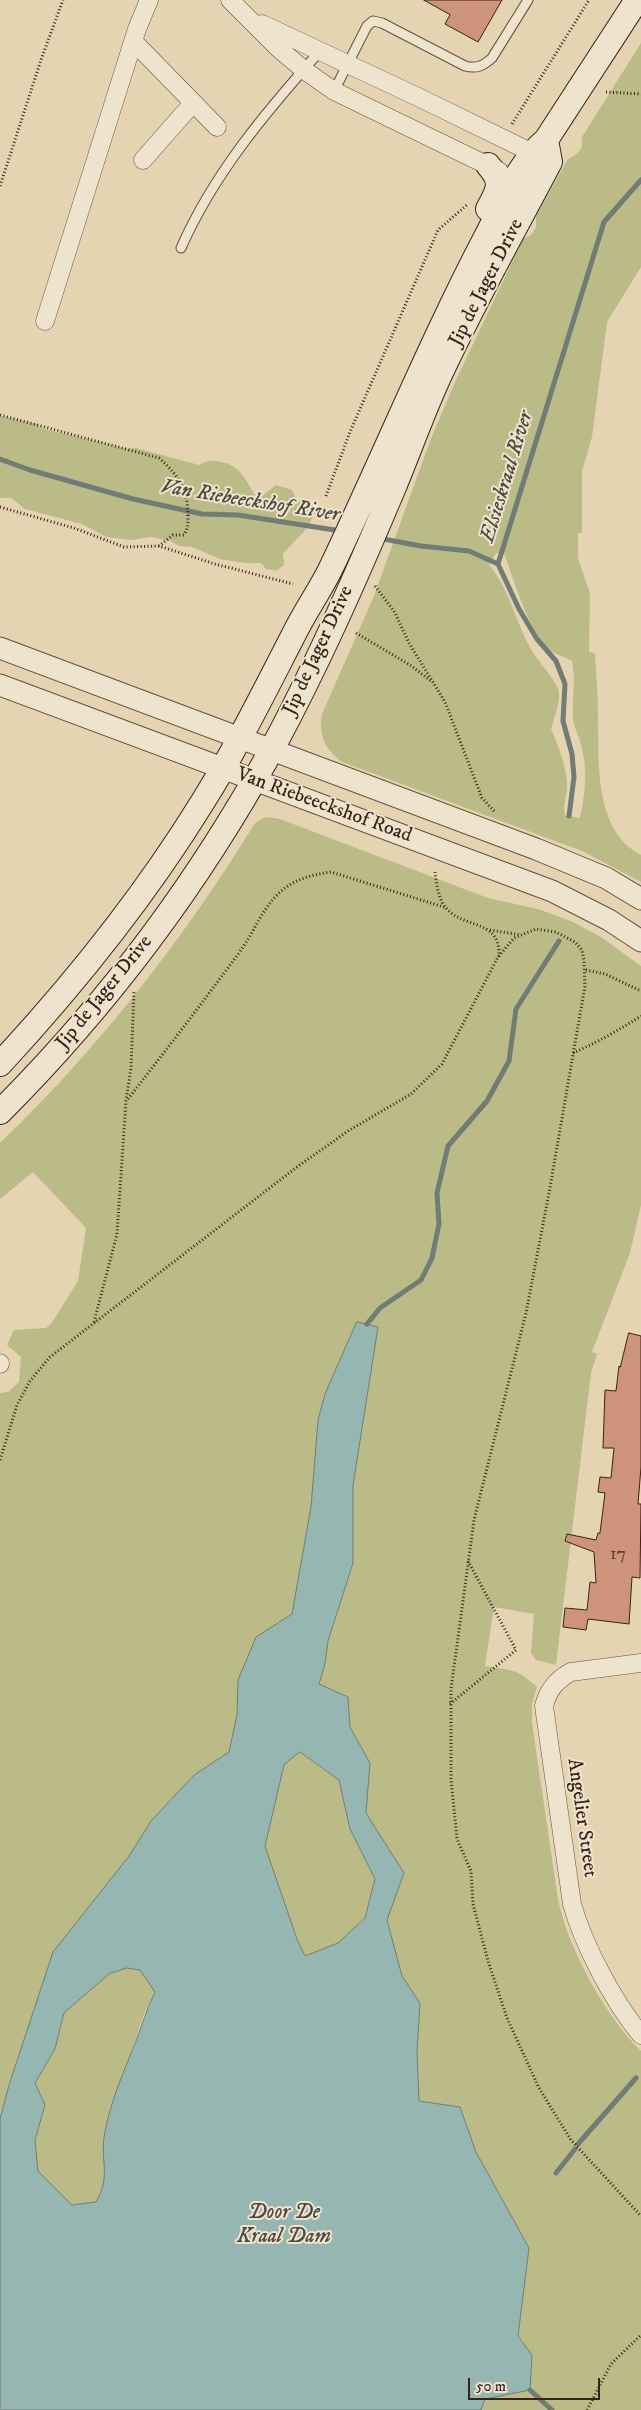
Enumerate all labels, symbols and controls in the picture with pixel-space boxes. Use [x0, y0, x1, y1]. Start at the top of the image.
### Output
street label: Jip de Jager Drive [445, 215, 529, 351]
water label: Elsieskraal River [476, 408, 540, 546]
water label: Van Riebeeckshof River [159, 475, 341, 529]
street label: Jip de Jager Drive [279, 583, 359, 719]
street label: Van Riebeeckshof Road [233, 763, 415, 849]
street label: Jip de Jager Drive [52, 931, 158, 1055]
house number: 17 [610, 1544, 626, 1566]
street label: Angelier Street [561, 1757, 601, 1879]
water label: Door De Kraal Dam [237, 2201, 331, 2251]
scale bar [471, 2368, 604, 2400]
text: 50 m [476, 2377, 506, 2396]

